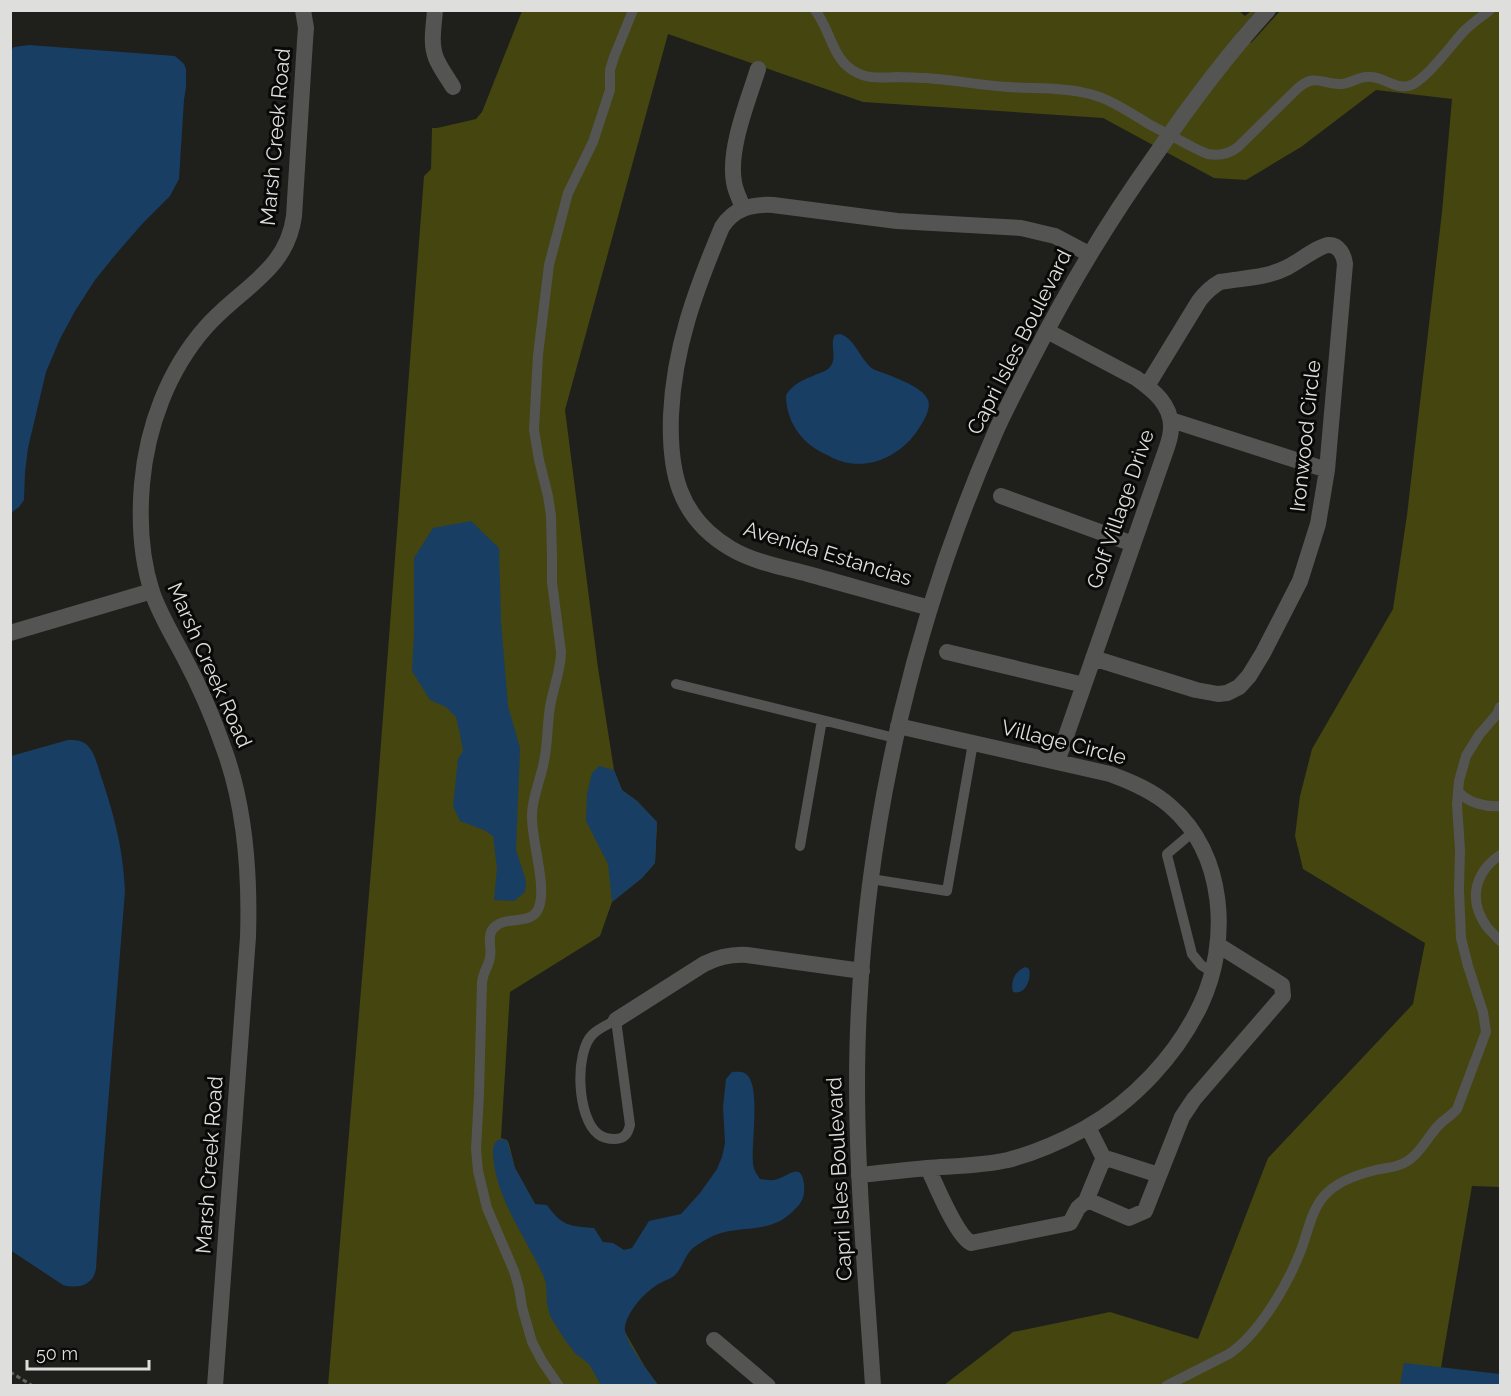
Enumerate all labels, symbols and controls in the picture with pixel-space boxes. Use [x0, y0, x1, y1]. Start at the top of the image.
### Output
street label: Marsh Creek Road [255, 47, 295, 227]
street label: Capri Isles Boulevard [962, 245, 1076, 439]
street label: Ironwood Circle [1285, 359, 1325, 513]
street label: Golf Village Drive [1081, 426, 1159, 592]
street label: Avenida Estancias [741, 516, 915, 590]
street label: Marsh Creek Road [162, 579, 258, 751]
street label: Village Circle [999, 714, 1129, 770]
street label: Marsh Creek Road [190, 1075, 228, 1255]
street label: Capri Isles Boulevard [821, 1076, 857, 1282]
scale bar [27, 1333, 148, 1371]
text: 50 m [36, 1343, 78, 1364]

